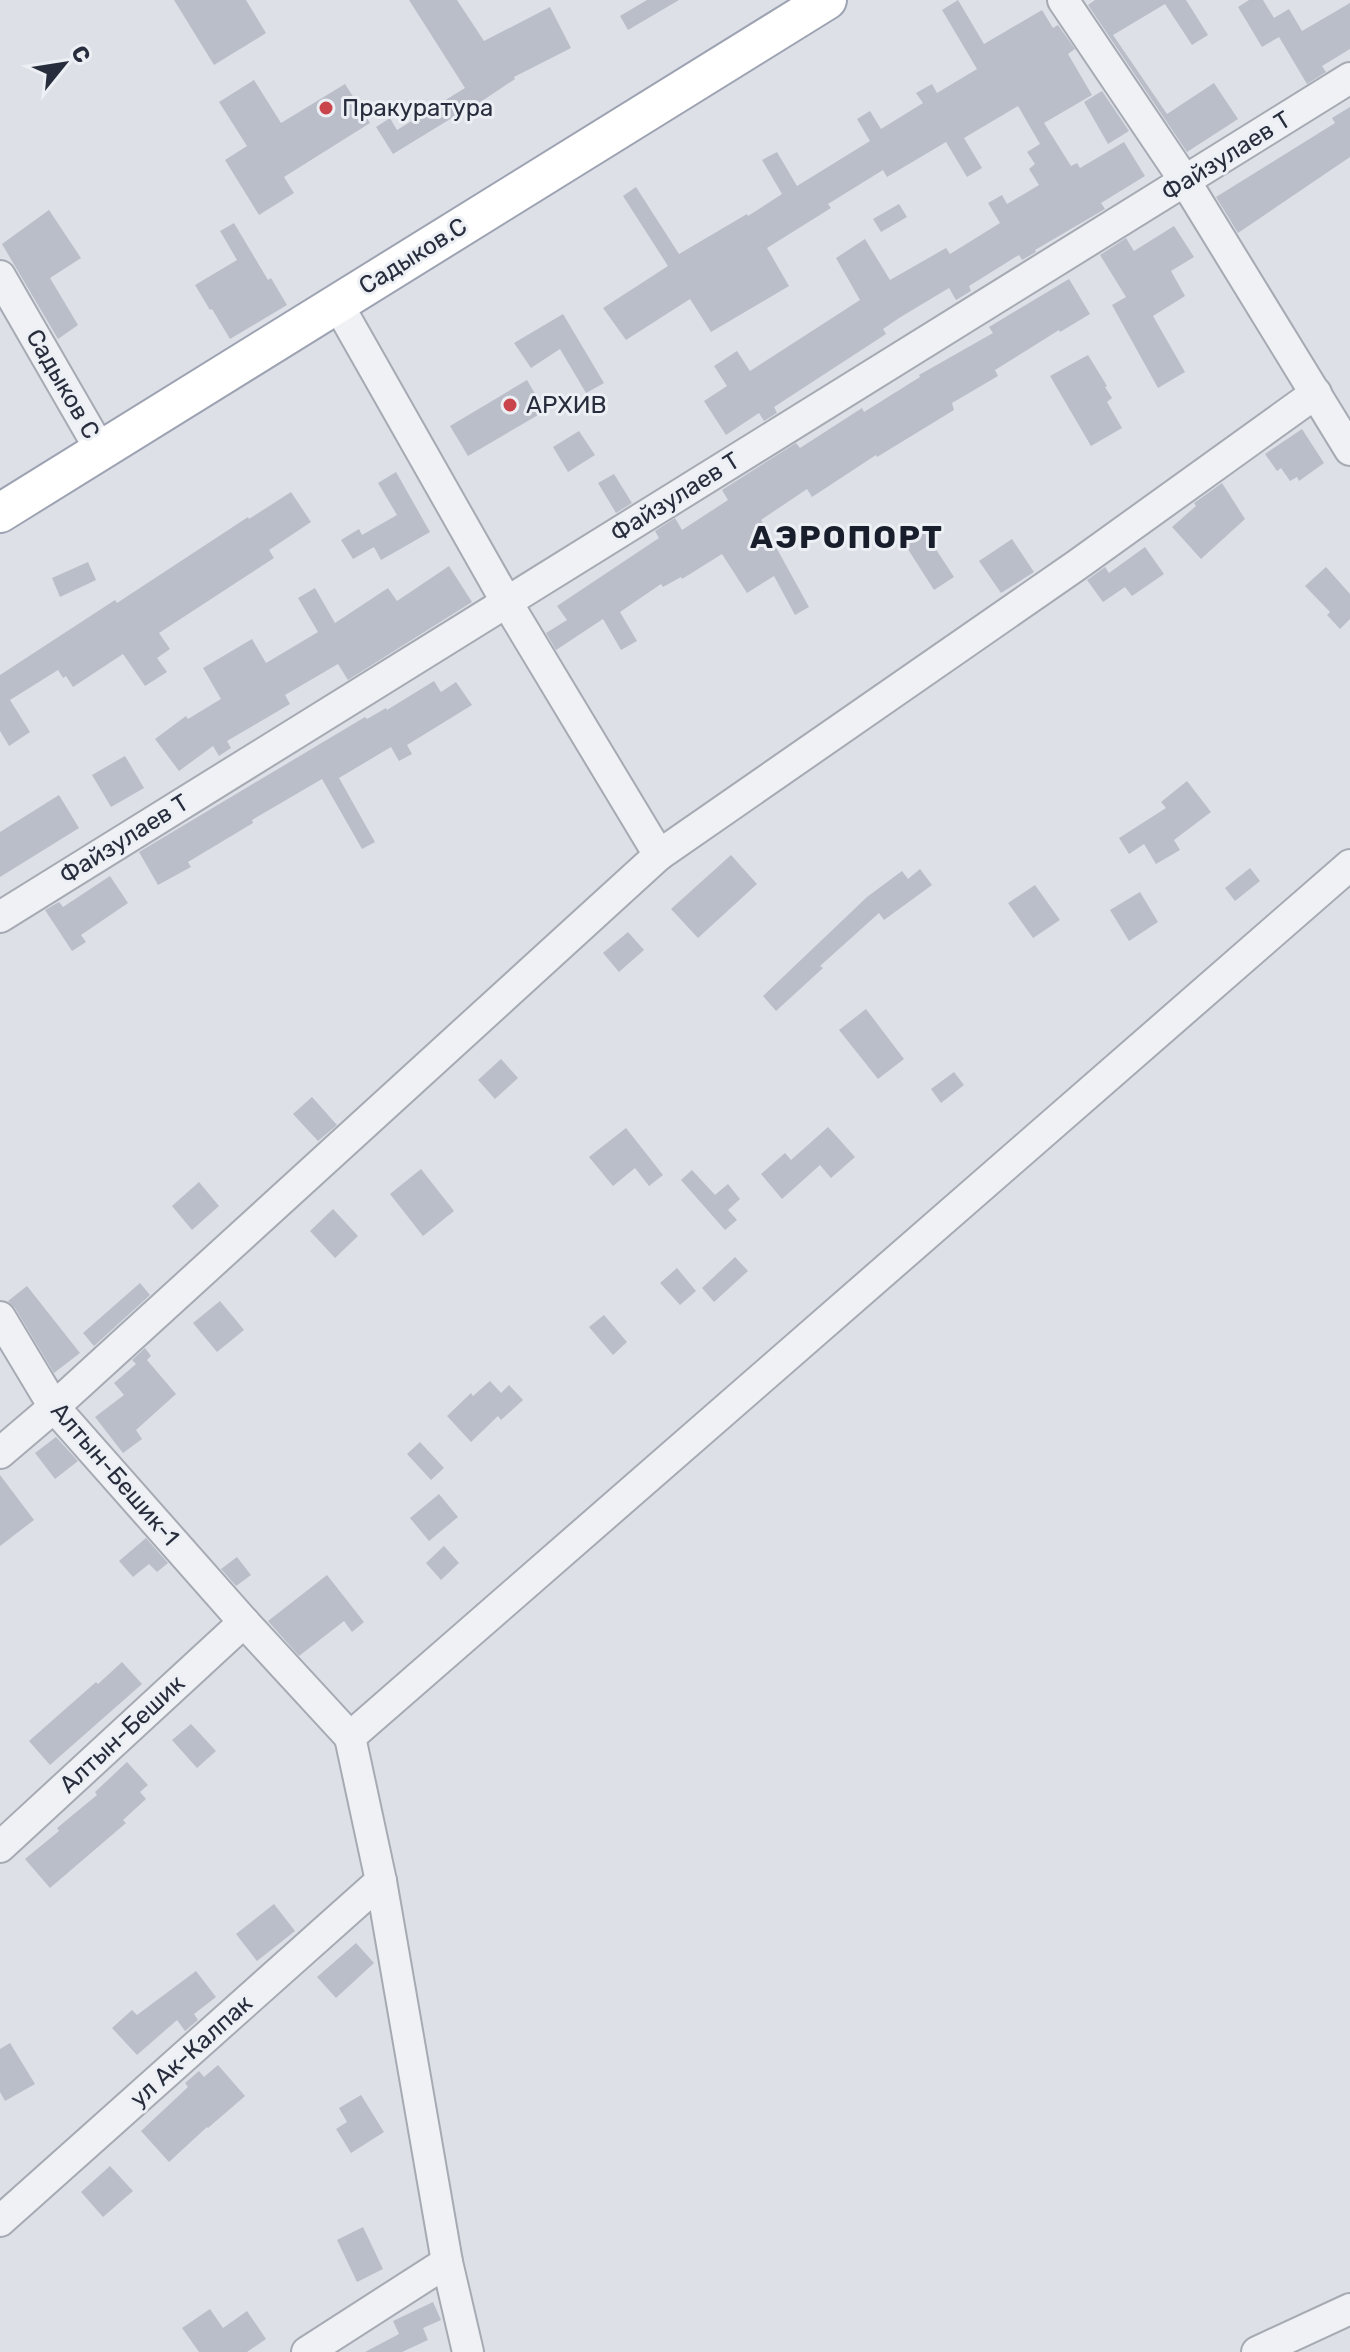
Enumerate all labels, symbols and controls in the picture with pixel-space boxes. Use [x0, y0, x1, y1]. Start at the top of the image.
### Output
north arrow [24, 24, 104, 104]
text: С [65, 41, 96, 68]
place label: Пракуратура [342, 94, 493, 122]
marker: Пракуратура [317, 99, 335, 117]
street label: Файзулаев Т [1156, 105, 1296, 207]
street label: Садыков.С [354, 212, 472, 300]
street label: Садыков С [20, 324, 106, 444]
place label: АРХИВ [526, 391, 607, 419]
marker: АРХИВ [501, 396, 519, 414]
street label: Файзулаев Т [605, 446, 745, 548]
district label: АЭРОПОРТ [750, 518, 944, 556]
street label: Файзулаев Т [54, 788, 194, 890]
street label: Алтын-Бешик-1 [45, 1397, 185, 1551]
street label: Алтын-Бешик [54, 1669, 190, 1799]
street label: ул Ак-Калпак [124, 1989, 258, 2113]

